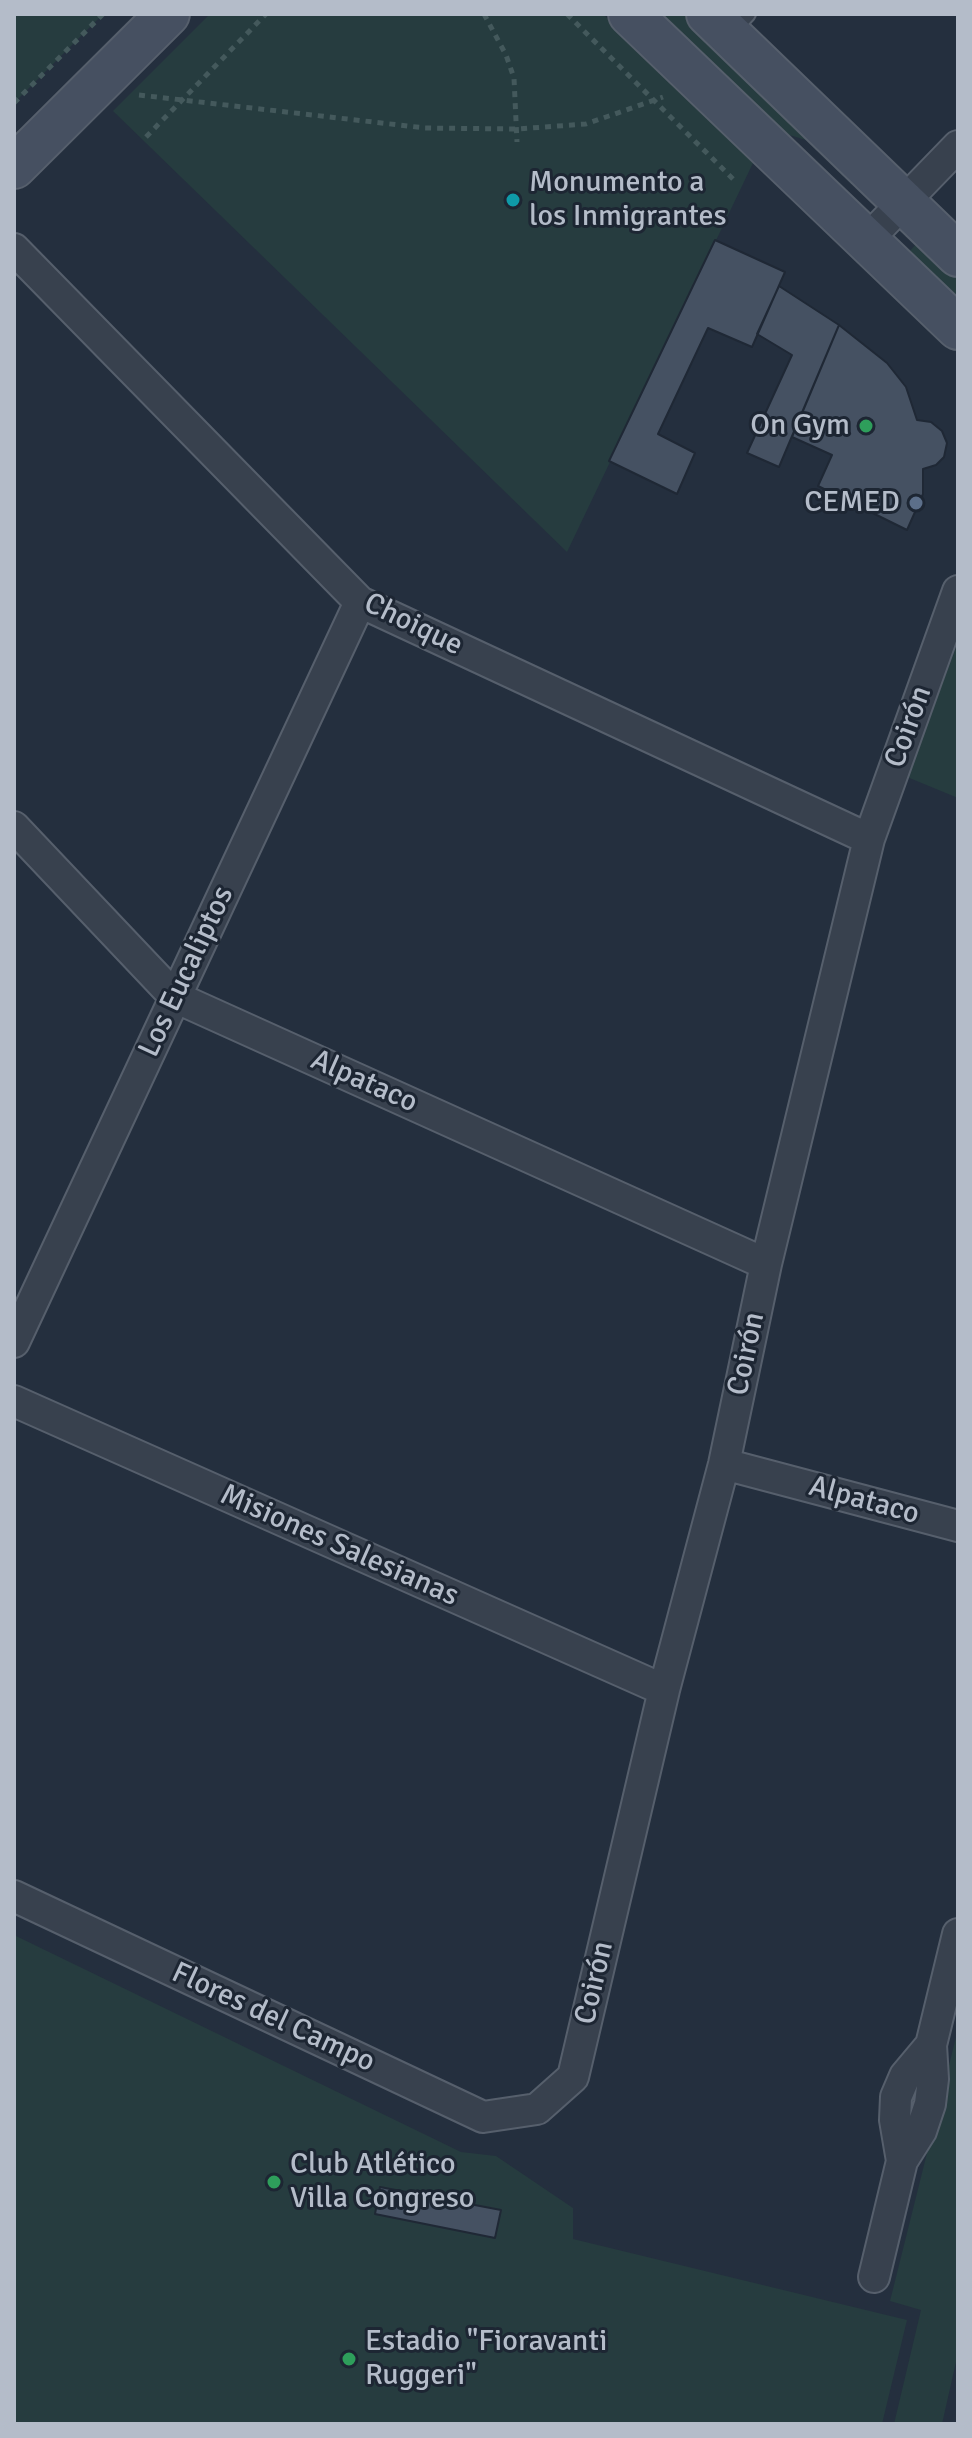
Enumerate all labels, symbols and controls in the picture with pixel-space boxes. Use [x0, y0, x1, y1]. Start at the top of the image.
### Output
place label: Monumento a los Inmigrantes [529, 165, 727, 236]
marker: Monumento a los Inmigrantes [504, 191, 522, 209]
place label: On Gym [750, 408, 850, 444]
marker: On Gym [857, 417, 875, 435]
place label: CEMED [804, 485, 900, 521]
marker: CEMED [907, 494, 925, 512]
street label: Choique [358, 586, 468, 664]
street label: Coirón [878, 681, 940, 773]
street label: Los Eucaliptos [132, 881, 242, 1063]
street label: Alpataco [305, 1043, 423, 1121]
street label: Coirón [721, 1309, 773, 1399]
street label: Alpataco [805, 1469, 923, 1533]
street label: Misiones Salesianas [214, 1477, 464, 1615]
street label: Coirón [568, 1938, 622, 2028]
street label: Flores del Campo [166, 1955, 380, 2081]
place label: Club Atlético Villa Congreso [290, 2147, 474, 2218]
marker: Club Atlético Villa Congreso [265, 2173, 283, 2191]
place label: Estadio "Fioravanti Ruggeri" [365, 2324, 607, 2394]
marker: Estadio "Fioravanti Ruggeri" [340, 2350, 358, 2368]

